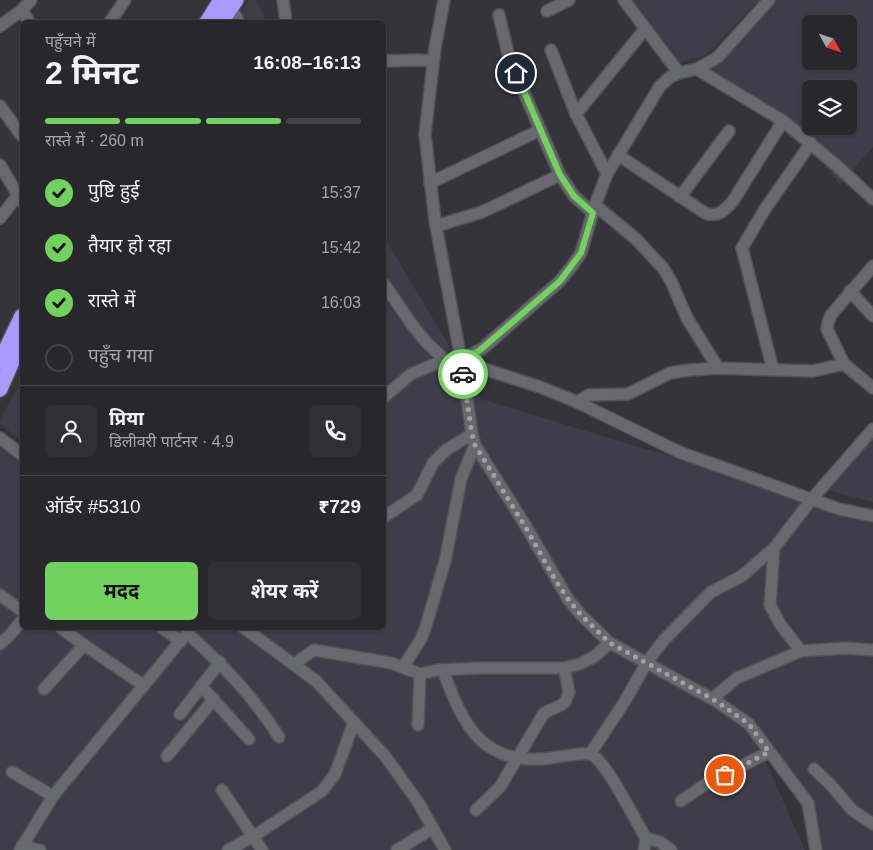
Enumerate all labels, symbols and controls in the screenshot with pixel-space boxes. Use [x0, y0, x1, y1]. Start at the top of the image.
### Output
north arrow [802, 15, 858, 70]
map controls [802, 15, 857, 135]
text: पहुँचने में [45, 33, 96, 50]
text: 16:08–16:13 [253, 52, 361, 73]
pin [495, 52, 537, 94]
text: 2 मिनट [45, 55, 139, 91]
icon: home [502, 59, 530, 87]
button: layers [802, 80, 857, 135]
text: रास्ते में · 260 m [45, 132, 144, 149]
icon: check [45, 179, 73, 207]
text: पुष्टि हुई [88, 180, 140, 201]
text: 15:37 [321, 184, 361, 201]
icon: check [45, 234, 73, 262]
text: तैयार हो रहा [88, 235, 171, 256]
text: 15:42 [321, 239, 361, 256]
icon: check [45, 289, 73, 317]
text: रास्ते में [88, 290, 136, 311]
text: 16:03 [321, 294, 361, 311]
text: पहुँच गया [88, 345, 153, 366]
courier [438, 349, 488, 399]
icon: car [449, 360, 477, 388]
button: person [45, 405, 97, 457]
button: phone [309, 405, 361, 457]
text: प्रिया [109, 408, 144, 429]
text: डिलीवरी पार्टनर · 4.9 [109, 433, 234, 450]
text: ऑर्डर #5310 [45, 496, 141, 517]
text: ₹729 [318, 496, 361, 517]
button: मदद [45, 562, 198, 620]
button: शेयर करें [208, 562, 361, 620]
pin [704, 754, 746, 796]
icon: bag [711, 761, 739, 789]

